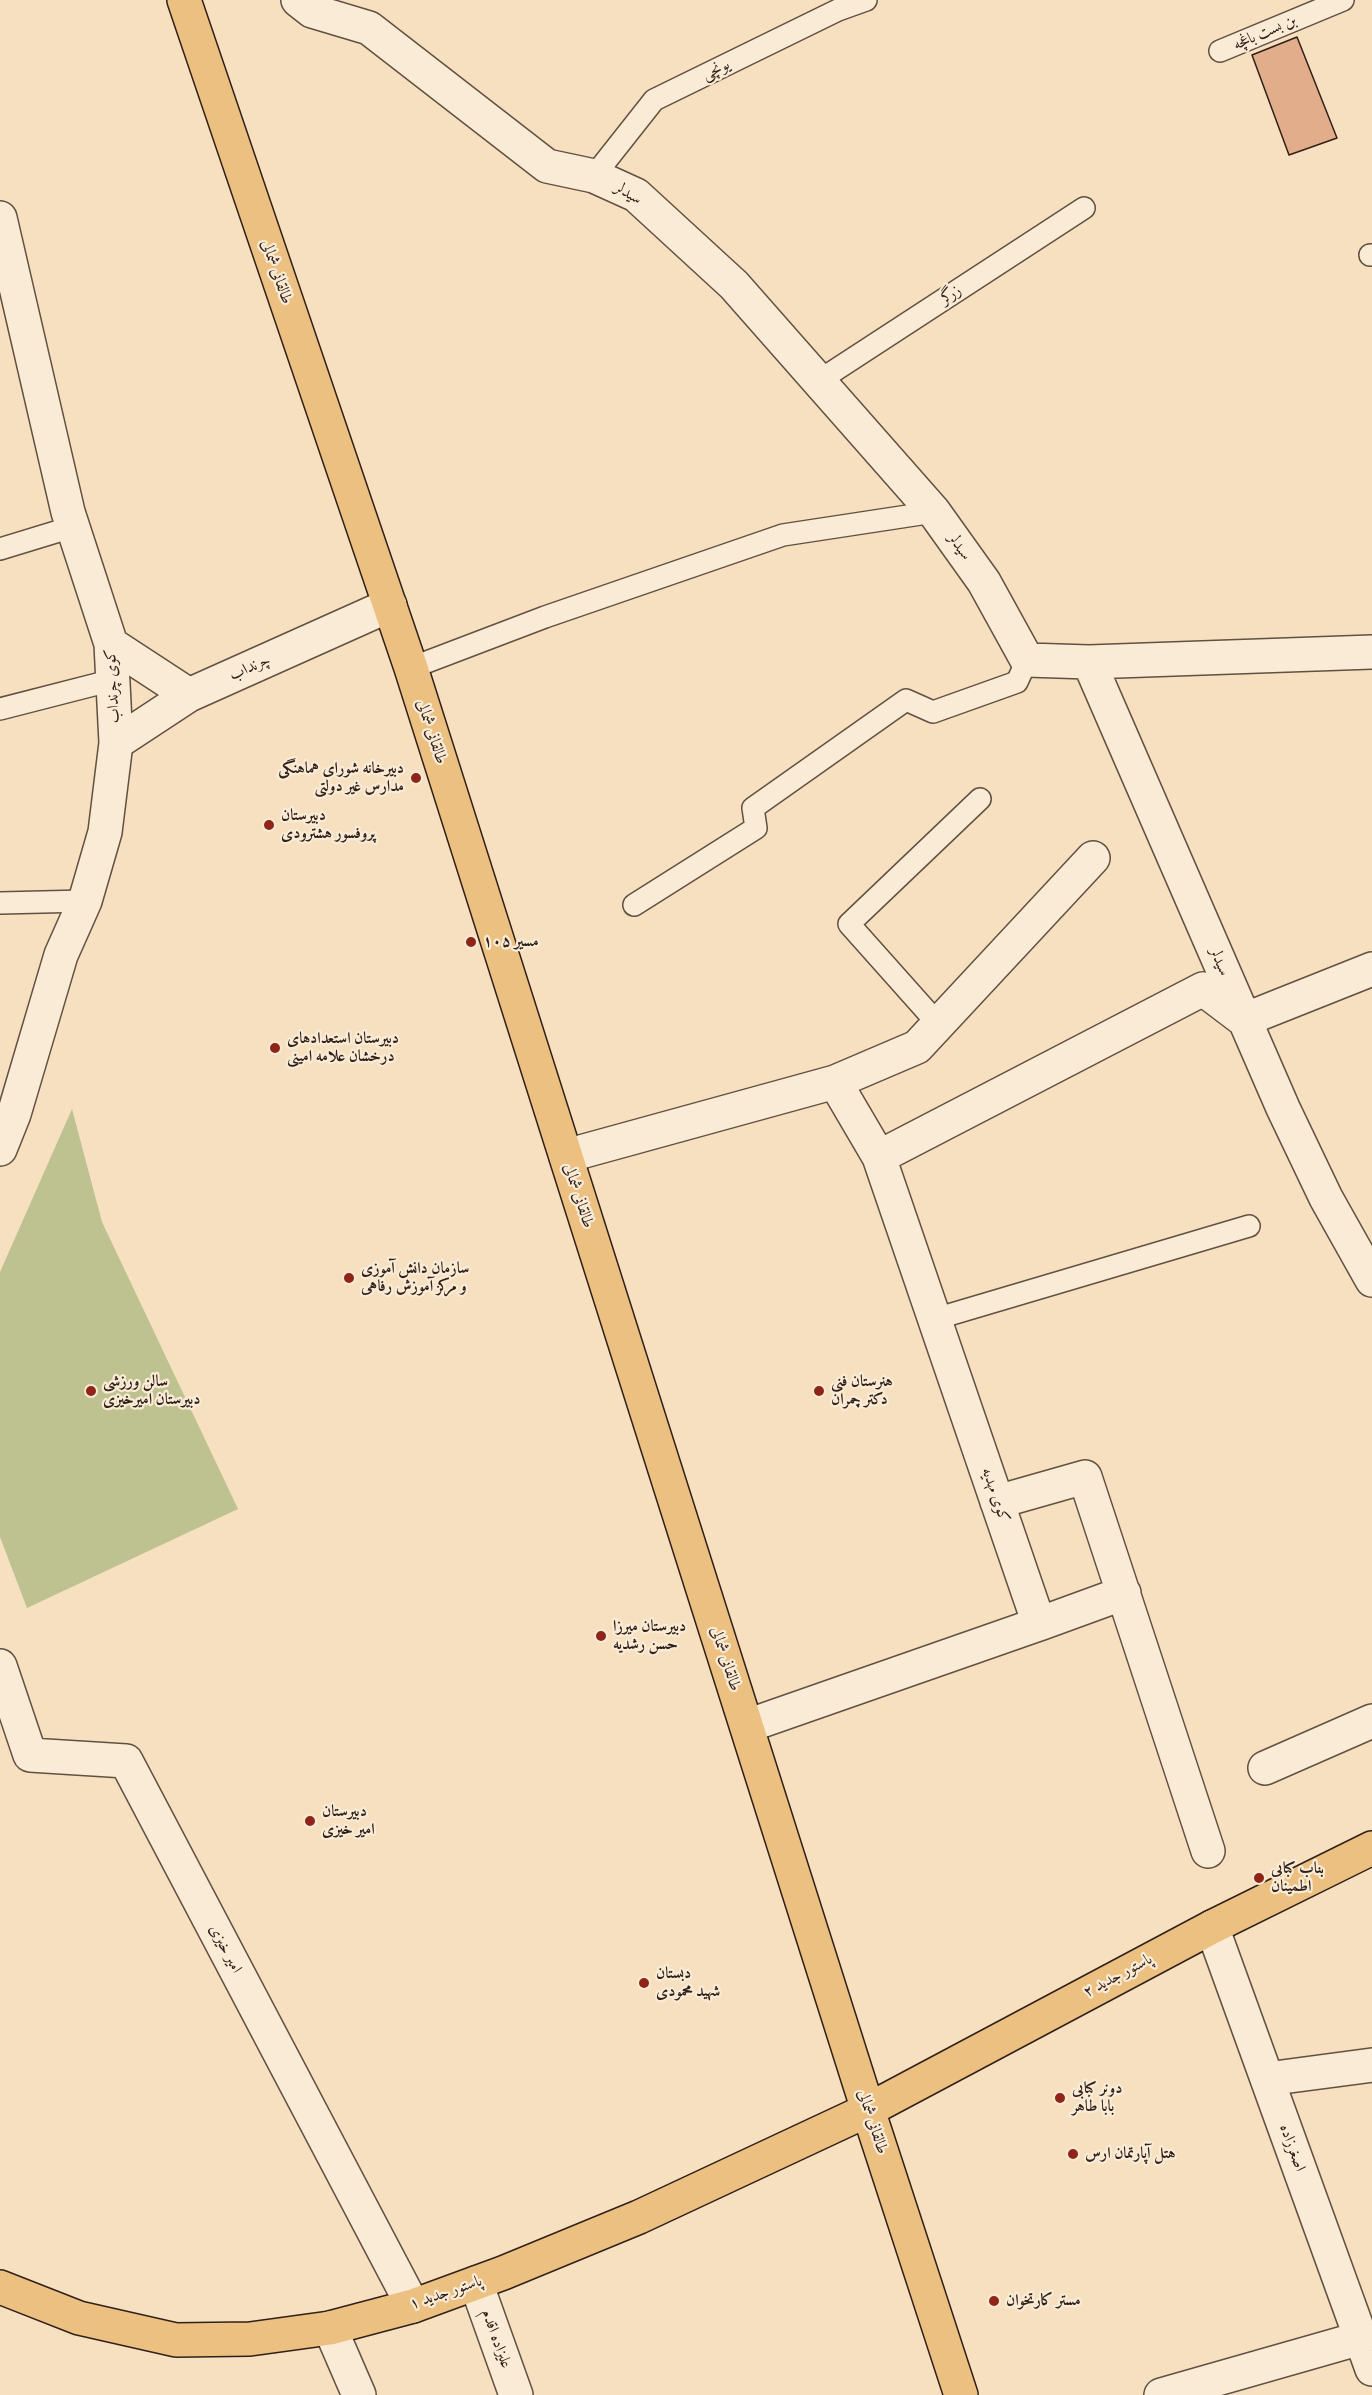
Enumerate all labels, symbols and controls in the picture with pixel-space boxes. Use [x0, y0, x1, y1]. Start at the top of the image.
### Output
street label: بن بست باغچه [1231, 11, 1299, 55]
street label: یونچی [699, 55, 733, 85]
street label: سیدلر [611, 179, 645, 209]
street label: طالقانی شمالی [256, 237, 296, 307]
street label: زرگر [937, 281, 965, 309]
street label: سیدلر [943, 530, 975, 564]
street label: کوی چرنداب [101, 648, 125, 724]
street label: چرنداب [227, 651, 273, 685]
street label: طالقانی شمالی [412, 697, 450, 767]
place label: دبیرخانه شورای هماهنگی مدارس غیر دولتی [278, 759, 404, 797]
marker: دبیرخانه شورای هماهنگی مدارس غیر دولتی [409, 771, 423, 785]
place label: دبیرستان پروفسور هشترودی [281, 806, 375, 844]
marker: دبیرستان پروفسور هشترودی [262, 818, 276, 832]
place label: مسیر ۱۰۵ [483, 932, 539, 952]
marker: مسیر ۱۰۵ [464, 935, 478, 949]
street label: سیدلر [1205, 945, 1233, 979]
place label: دبیرستان استعدادهای درخشان علامه امینی [287, 1029, 399, 1067]
marker: دبیرستان استعدادهای درخشان علامه امینی [268, 1041, 282, 1055]
street label: طالقانی شمالی [559, 1161, 597, 1231]
place label: سازمان دانش آموزی و مرکز آموزش رفاهی [361, 1259, 469, 1297]
marker: سازمان دانش آموزی و مرکز آموزش رفاهی [342, 1271, 356, 1285]
place label: سالن ورزشی دبیرستان امیرخیزی [103, 1372, 200, 1410]
place label: هنرستان فنی دکتر چمران [831, 1372, 893, 1410]
marker: سالن ورزشی دبیرستان امیرخیزی [84, 1384, 98, 1398]
marker: هنرستان فنی دکتر چمران [812, 1384, 826, 1398]
street label: کوی ‌‌‌مهدیه [977, 1465, 1013, 1525]
place label: دبیرستان میرزا حسن رشدیه [613, 1617, 686, 1655]
street label: طالقانی شمالی [706, 1624, 744, 1694]
marker: دبیرستان میرزا حسن رشدیه [594, 1629, 608, 1643]
place label: دبیرستان امیر خیزی [322, 1802, 375, 1840]
marker: دبیرستان امیر خیزی [303, 1814, 317, 1828]
place label: بناب کبابی اطمینان [1271, 1859, 1324, 1897]
marker: بناب کبابی اطمینان [1252, 1871, 1266, 1885]
street label: امیر خیزی [204, 1921, 246, 1977]
street label: پاستور جدید ۲ [1080, 1950, 1156, 2002]
place label: دبستان شهید محمودی [656, 1964, 720, 2002]
marker: دبستان شهید محمودی [637, 1976, 651, 1990]
place label: دونر کبابی بابا طاهر [1072, 2079, 1122, 2117]
street label: طالقانی شمالی [853, 2087, 891, 2157]
marker: دونر کبابی بابا طاهر [1053, 2091, 1067, 2105]
street label: اصغرزاده [1275, 2122, 1309, 2174]
place label: هتل آپارتمان ارس [1085, 2144, 1175, 2164]
marker: هتل آپارتمان ارس [1066, 2147, 1080, 2161]
street label: پاستور جدید ۱ [407, 2272, 485, 2314]
place label: مستر کارتخوان [1006, 2291, 1081, 2311]
marker: مستر کارتخوان [987, 2294, 1001, 2308]
street label: علیزاده اقدم [477, 2307, 515, 2371]

